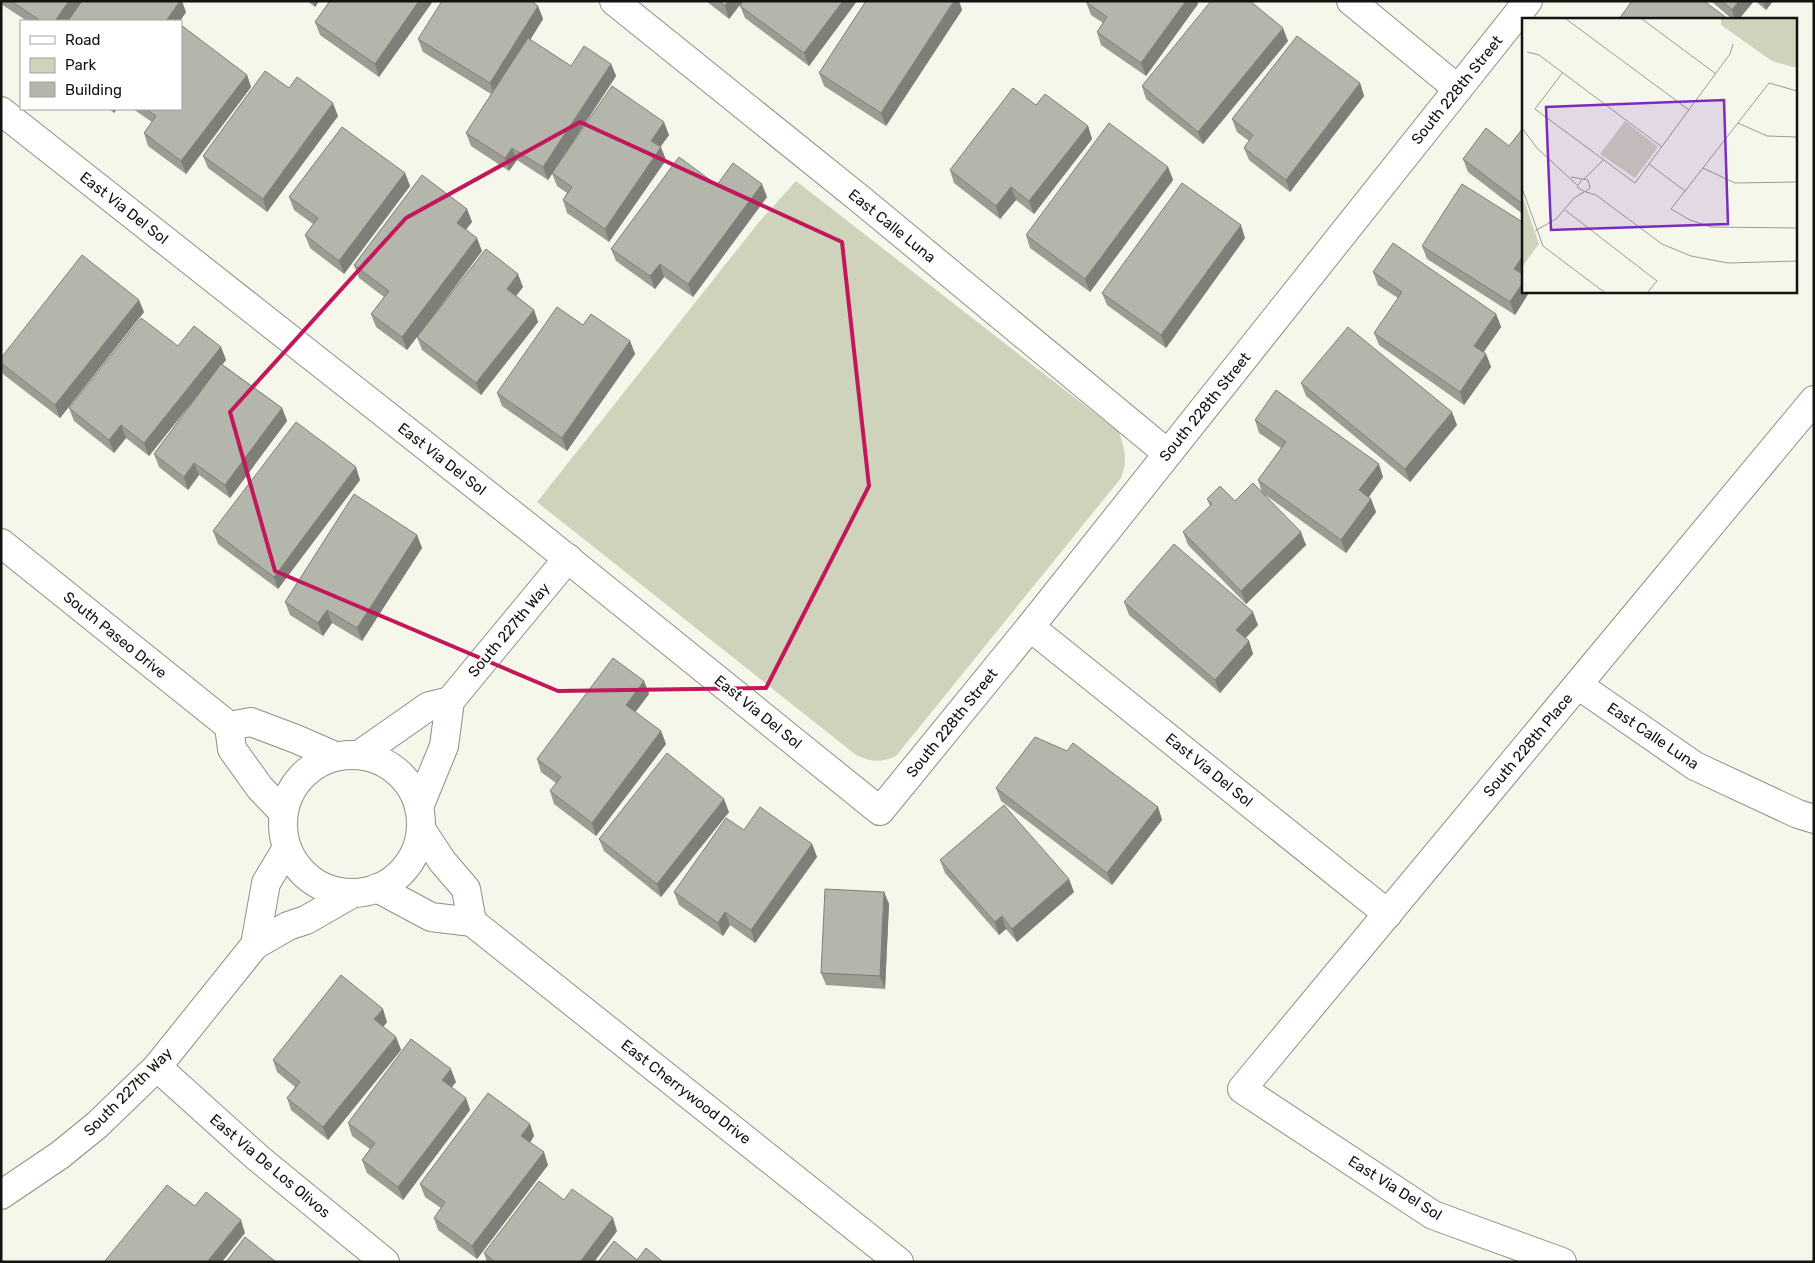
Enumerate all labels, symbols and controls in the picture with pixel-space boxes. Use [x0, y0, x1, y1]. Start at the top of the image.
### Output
inset map [1522, 18, 1798, 292]
legend [20, 20, 182, 110]
text: Road [65, 31, 101, 49]
street label: South 228th Street [1408, 32, 1507, 148]
text: Park [65, 56, 96, 74]
text: Building [65, 81, 122, 99]
street label: East Via Del Sol [76, 168, 172, 248]
street label: East Calle Luna [845, 185, 939, 267]
street label: South 228th Street [1156, 349, 1255, 465]
street label: East Via Del Sol [394, 419, 490, 499]
street label: South 227th Way [464, 579, 554, 681]
street label: South Paseo Drive [60, 588, 170, 682]
street label: South 228th Street [903, 665, 1002, 781]
street label: East Via Del Sol [711, 671, 805, 753]
street label: South 228th Place [1479, 690, 1577, 800]
street label: East Calle Luna [1604, 699, 1702, 773]
street label: East Via Del Sol [1162, 729, 1256, 811]
street label: East Cherrywood Drive [618, 1036, 754, 1148]
street label: South 227th Way [80, 1044, 176, 1140]
street label: East Via De Los Olivos [206, 1110, 334, 1222]
street label: East Via Del Sol [1345, 1152, 1445, 1224]

